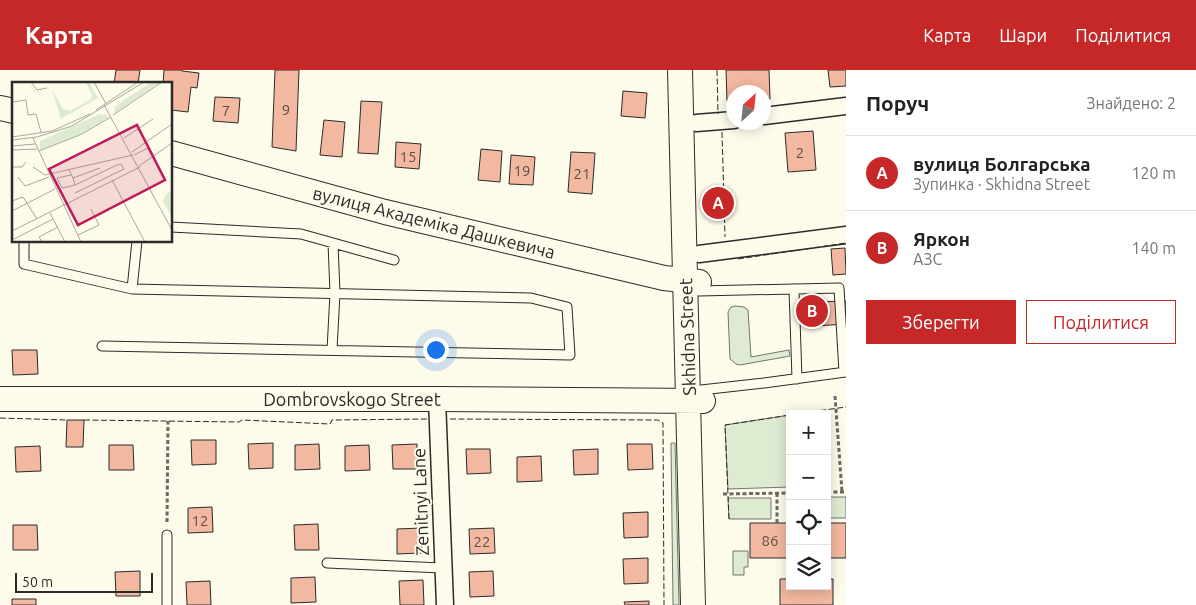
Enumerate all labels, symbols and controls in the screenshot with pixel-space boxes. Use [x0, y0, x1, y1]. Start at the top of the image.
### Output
text: Карта [25, 22, 93, 49]
text: Карта [923, 25, 971, 45]
text: Шари [999, 25, 1047, 45]
text: Поділитися [1075, 25, 1171, 45]
inset map [12, 82, 172, 242]
north arrow [726, 85, 771, 130]
text: Поруч [866, 91, 929, 115]
text: Знайдено: 2 [1087, 94, 1176, 112]
house number: 9 [282, 101, 290, 118]
house number: 7 [222, 102, 230, 119]
house number: 2 [796, 144, 804, 161]
house number: 15 [400, 148, 416, 165]
text: вулиця Болгарська [913, 153, 1091, 175]
house number: 19 [514, 162, 530, 179]
text: A [876, 164, 888, 182]
text: 120 m [1131, 164, 1176, 182]
house number: 21 [574, 165, 590, 182]
text: Зупинка · Skhidna Street [913, 175, 1090, 193]
street label: вулиця Академіка Дашкевича [311, 182, 557, 262]
pin: A [702, 184, 734, 222]
text: Яркон [913, 228, 970, 250]
text: B [877, 239, 887, 257]
text: 140 m [1131, 239, 1176, 257]
text: АЗС [913, 250, 942, 268]
street label: Skhidna Street [675, 278, 699, 396]
pin: B [796, 292, 828, 330]
button: Зберегти [866, 300, 1016, 344]
button: Поділитися [1026, 300, 1176, 344]
your location [423, 337, 449, 363]
street label: Dombrovskogo Street [263, 389, 441, 409]
map controls [786, 410, 831, 590]
button: + [786, 410, 831, 455]
street label: Zenitnyi Lane [408, 448, 432, 556]
button: − [786, 455, 831, 500]
button: locate [786, 500, 831, 545]
house number: 12 [192, 512, 208, 529]
house number: 86 [762, 532, 778, 549]
house number: 22 [474, 533, 490, 550]
button: layers [786, 545, 831, 590]
scale bar [15, 570, 152, 593]
text: 50 m [22, 574, 53, 590]

